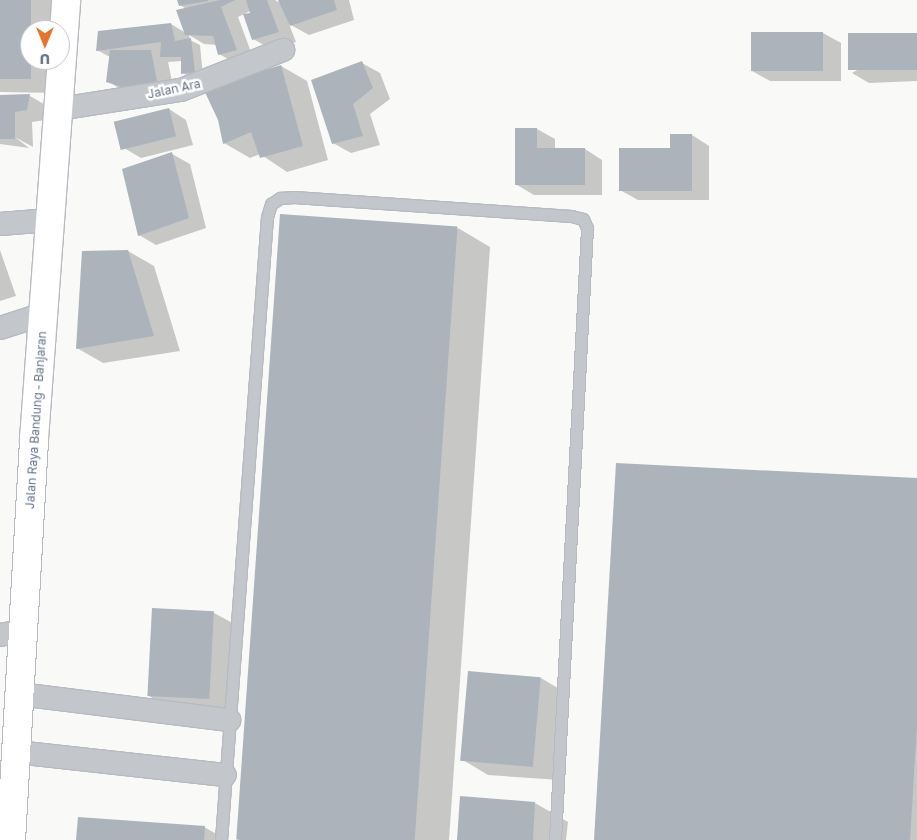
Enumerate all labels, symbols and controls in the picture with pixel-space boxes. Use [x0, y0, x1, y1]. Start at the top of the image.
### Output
north arrow [20, 20, 70, 70]
text: U [40, 51, 50, 68]
street label: Jalan Ara [146, 76, 202, 102]
street label: Jalan Raya Bandung - Banjaran [23, 331, 49, 509]

